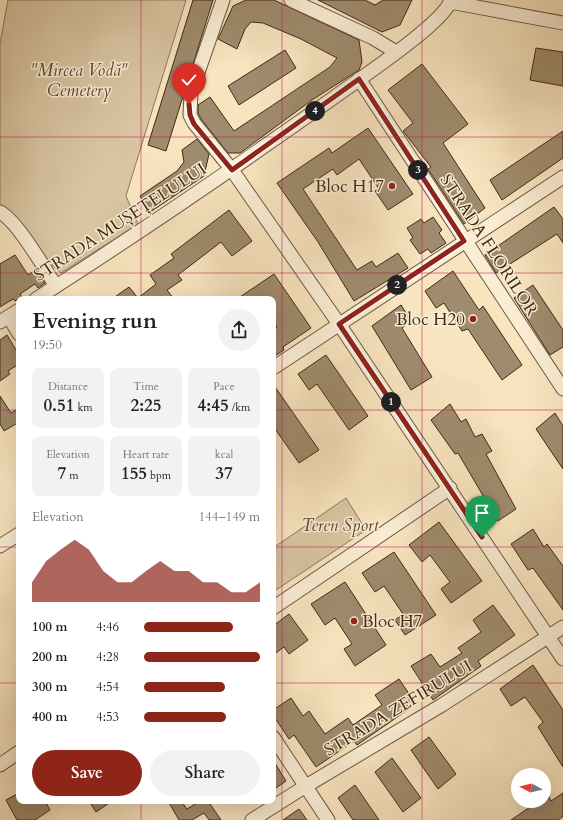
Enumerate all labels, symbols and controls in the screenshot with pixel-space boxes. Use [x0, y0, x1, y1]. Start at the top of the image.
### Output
park label: "Mircea Vodă" Cemetery [31, 59, 128, 102]
pin [172, 63, 206, 104]
icon: check [178, 69, 200, 91]
pin: 4 [305, 101, 325, 121]
text: 4 [312, 103, 318, 118]
street label: STRADA MUȘEȚELULUI [29, 157, 211, 286]
pin: 3 [408, 160, 428, 180]
text: 3 [415, 162, 421, 177]
street label: STRADA FLORILOR [435, 170, 544, 320]
place label: Bloc H17 [315, 175, 384, 198]
marker: Bloc H17 [387, 181, 397, 191]
pin: 2 [387, 275, 407, 295]
text: 2 [394, 277, 400, 292]
text: Evening run [32, 306, 157, 336]
place label: Bloc H20 [396, 308, 465, 331]
button: share [218, 309, 260, 351]
marker: Bloc H20 [468, 314, 478, 324]
text: 19:50 [32, 336, 62, 354]
text: Distance [48, 379, 88, 394]
text: Time [133, 379, 159, 394]
text: Pace [213, 379, 235, 394]
pin: 1 [381, 392, 401, 412]
text: 0.51 [43, 394, 74, 417]
text: 2:25 [130, 394, 162, 417]
text: 4:45 [198, 394, 229, 417]
text: 1 [388, 394, 394, 409]
text: km [74, 400, 93, 415]
text: /km [229, 400, 250, 415]
text: Elevation [46, 447, 90, 462]
text: Heart rate [123, 447, 169, 462]
text: kcal [215, 447, 233, 462]
text: 7 [58, 462, 66, 485]
text: 155 [121, 462, 147, 485]
text: 37 [215, 462, 233, 485]
text: m [66, 468, 78, 483]
text: bpm [147, 468, 171, 483]
pin [465, 496, 499, 537]
icon: arrive [471, 502, 493, 524]
text: Elevation [32, 508, 84, 526]
text: 144–149 m [198, 508, 260, 526]
park label: Teren Sport [302, 514, 380, 537]
place label: Bloc H7 [362, 610, 423, 633]
marker: Bloc H7 [349, 616, 359, 626]
text: 100 m [32, 618, 67, 636]
text: 4:46 [96, 618, 119, 636]
text: 200 m [32, 648, 67, 666]
text: 4:28 [96, 648, 119, 666]
street label: STRADA ZEFIRULUI [320, 655, 477, 761]
text: 300 m [32, 678, 67, 696]
text: 4:54 [96, 678, 119, 696]
text: 400 m [32, 708, 67, 726]
text: 4:53 [96, 708, 119, 726]
button: Save [32, 750, 142, 796]
button: Share [150, 750, 260, 796]
north arrow [511, 768, 551, 808]
map controls [511, 768, 551, 808]

